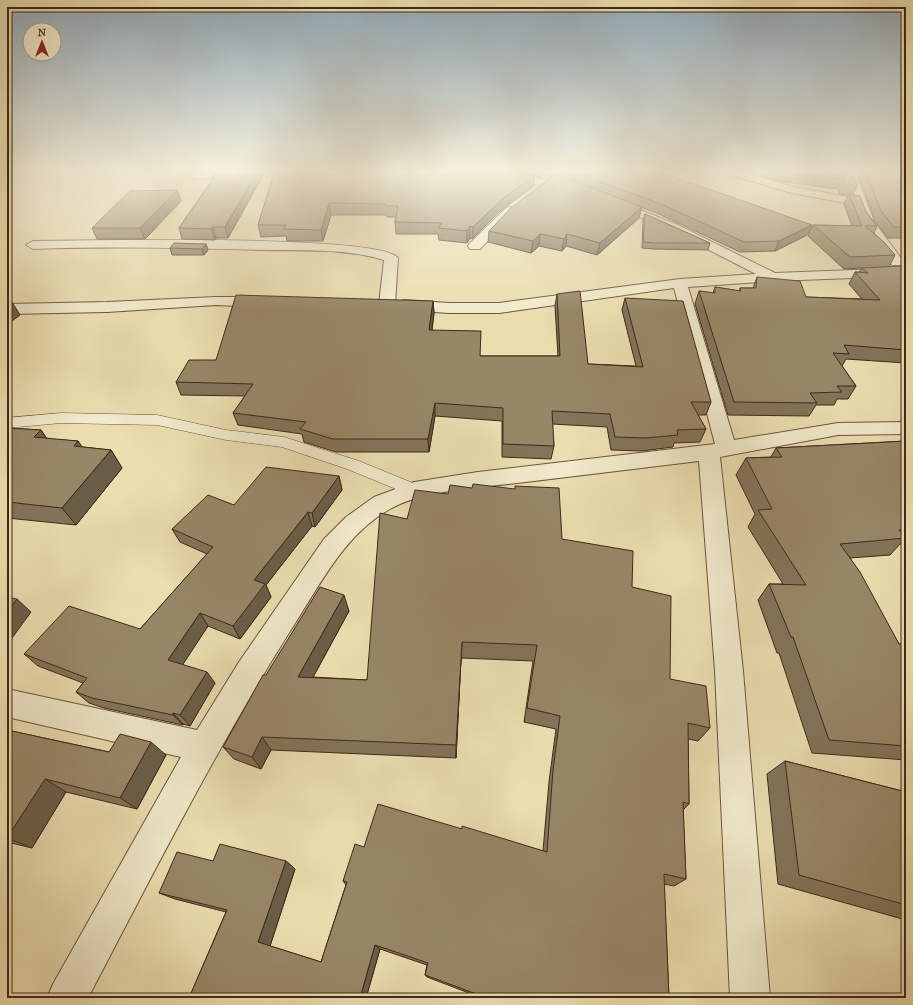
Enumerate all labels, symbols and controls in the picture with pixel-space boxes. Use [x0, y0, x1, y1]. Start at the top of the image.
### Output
north arrow [22, 22, 62, 62]
text: N [38, 26, 47, 39]

